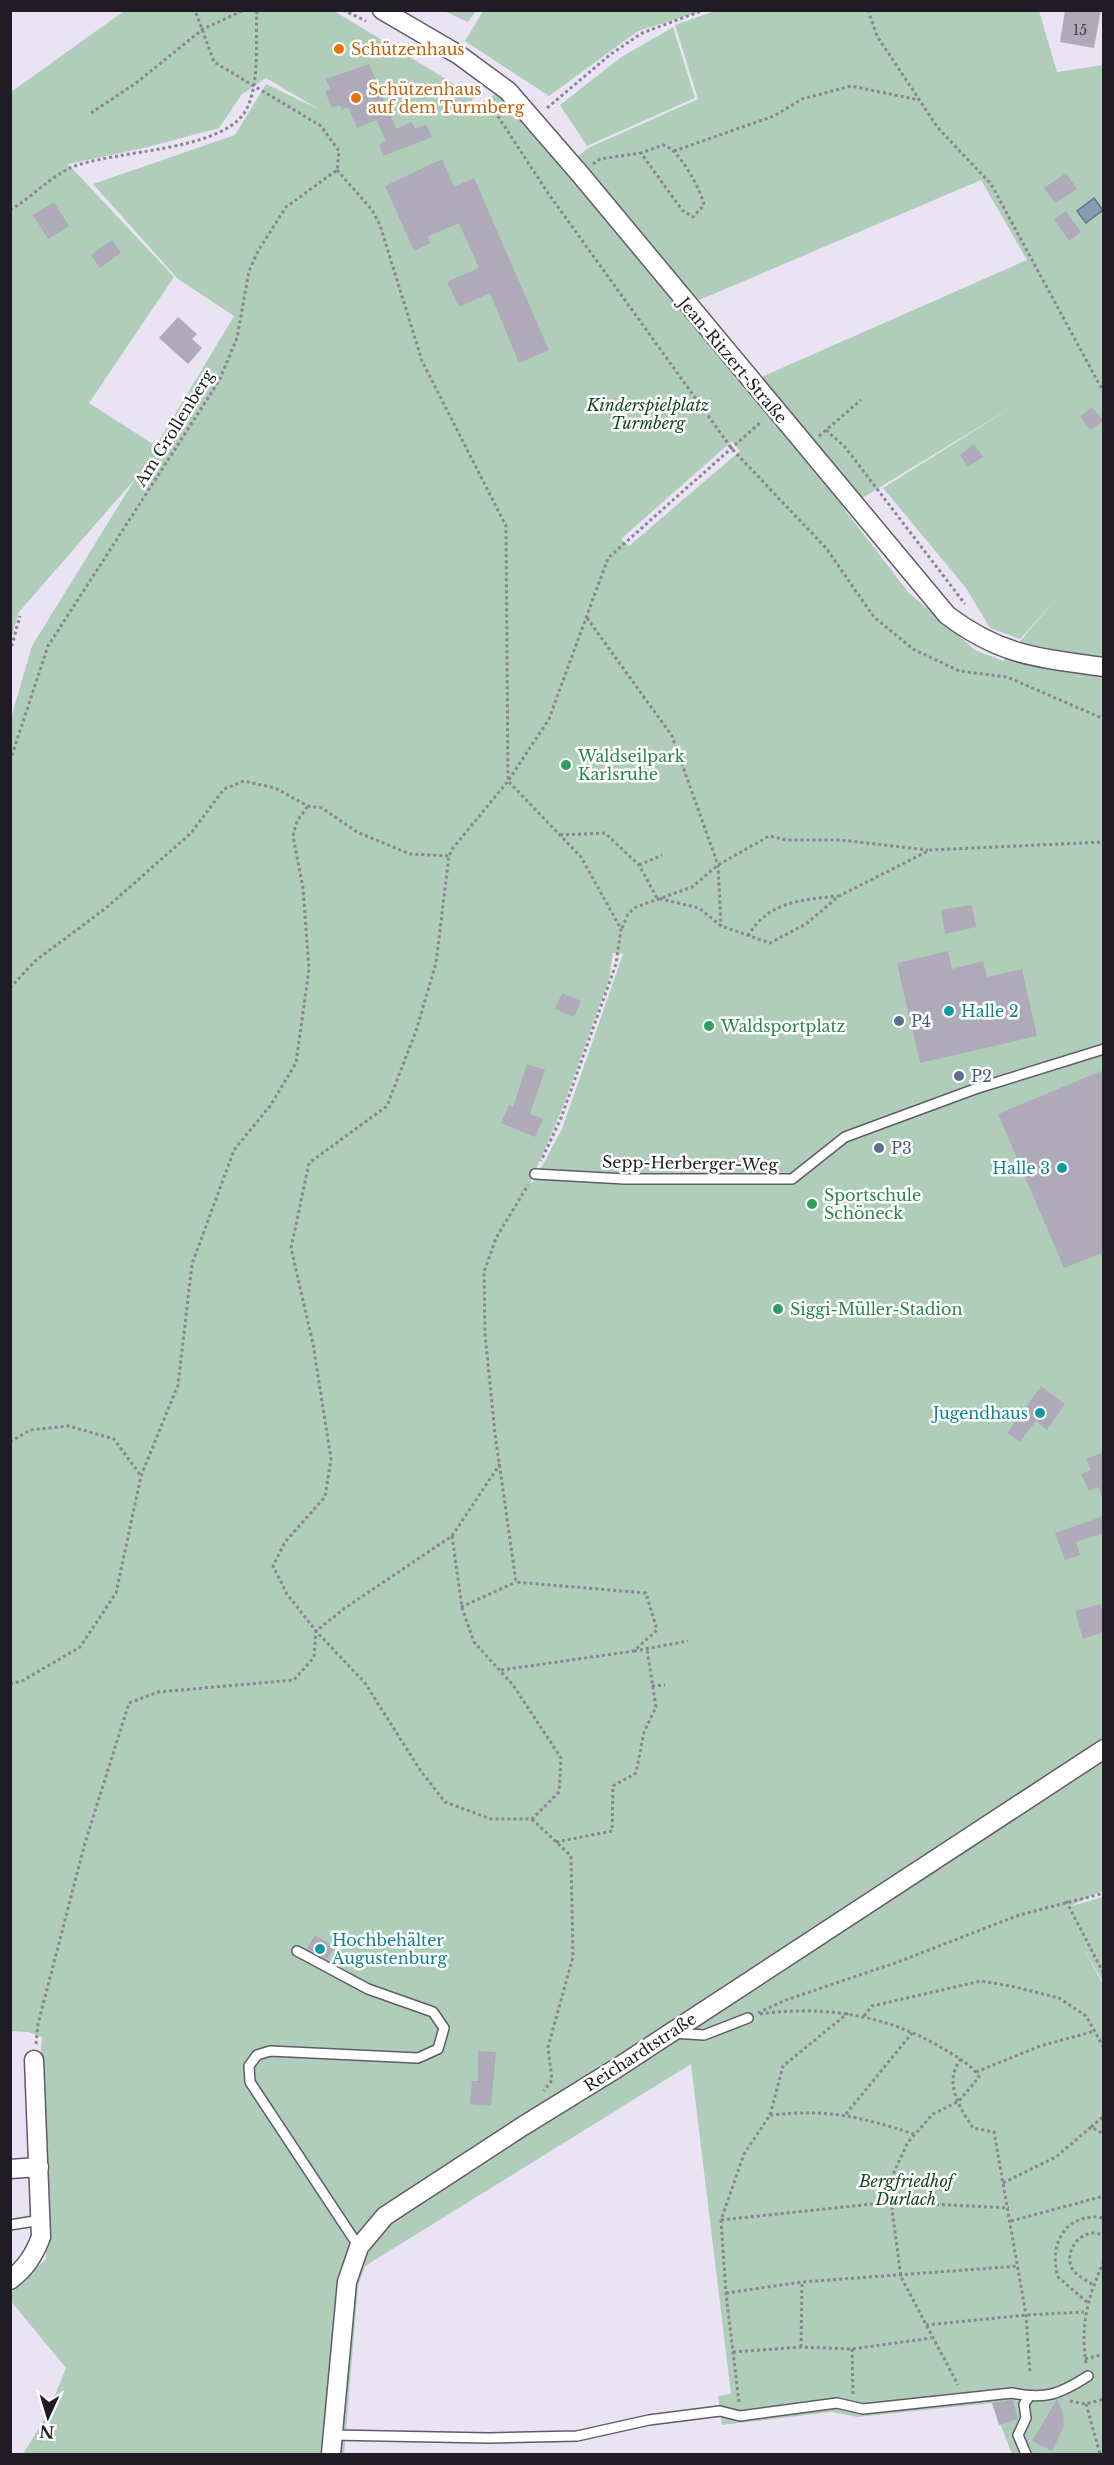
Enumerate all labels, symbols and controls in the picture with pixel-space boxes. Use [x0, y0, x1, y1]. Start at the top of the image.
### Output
house number: 15 [1073, 21, 1087, 39]
place label: Schützenhaus [351, 39, 465, 59]
marker: Schützenhaus [332, 42, 346, 56]
place label: Schützenhaus auf dem Turmberg [368, 79, 525, 117]
marker: Schützenhaus auf dem Turmberg [349, 91, 363, 105]
street label: Jean-Ritzert-Straße [673, 291, 792, 427]
street label: Am Grollenberg [130, 366, 218, 491]
park label: Kinderspielplatz Turmberg [586, 395, 709, 433]
place label: Waldseilpark Karlsruhe [577, 746, 685, 784]
marker: Waldseilpark Karlsruhe [559, 758, 573, 772]
place label: Halle 2 [961, 1001, 1019, 1021]
marker: Halle 2 [942, 1004, 956, 1018]
place label: P4 [911, 1011, 931, 1031]
marker: P4 [892, 1014, 906, 1028]
place label: Waldsportplatz [720, 1016, 846, 1036]
marker: Waldsportplatz [702, 1019, 716, 1033]
place label: P2 [971, 1066, 992, 1086]
marker: P2 [952, 1069, 966, 1083]
place label: P3 [891, 1138, 912, 1158]
marker: P3 [872, 1141, 886, 1155]
street label: Sepp-Herberger-Weg [602, 1151, 778, 1175]
place label: Halle 3 [992, 1158, 1050, 1178]
marker: Halle 3 [1055, 1161, 1069, 1175]
place label: Sportschule Schöneck [824, 1185, 921, 1223]
marker: Sportschule Schöneck [805, 1197, 819, 1211]
place label: Siggi-Müller-Stadion [790, 1299, 962, 1319]
marker: Siggi-Müller-Stadion [771, 1302, 785, 1316]
place label: Jugendhaus [931, 1403, 1028, 1423]
marker: Jugendhaus [1033, 1406, 1047, 1420]
place label: Hochbehälter Augustenburg [331, 1930, 447, 1968]
marker: Hochbehälter Augustenburg [313, 1942, 327, 1956]
street label: Reichardtstraße [580, 2008, 700, 2096]
park label: Bergfriedhof Durlach [858, 2171, 957, 2209]
north arrow [18, 2387, 78, 2447]
text: N [39, 2421, 55, 2442]

